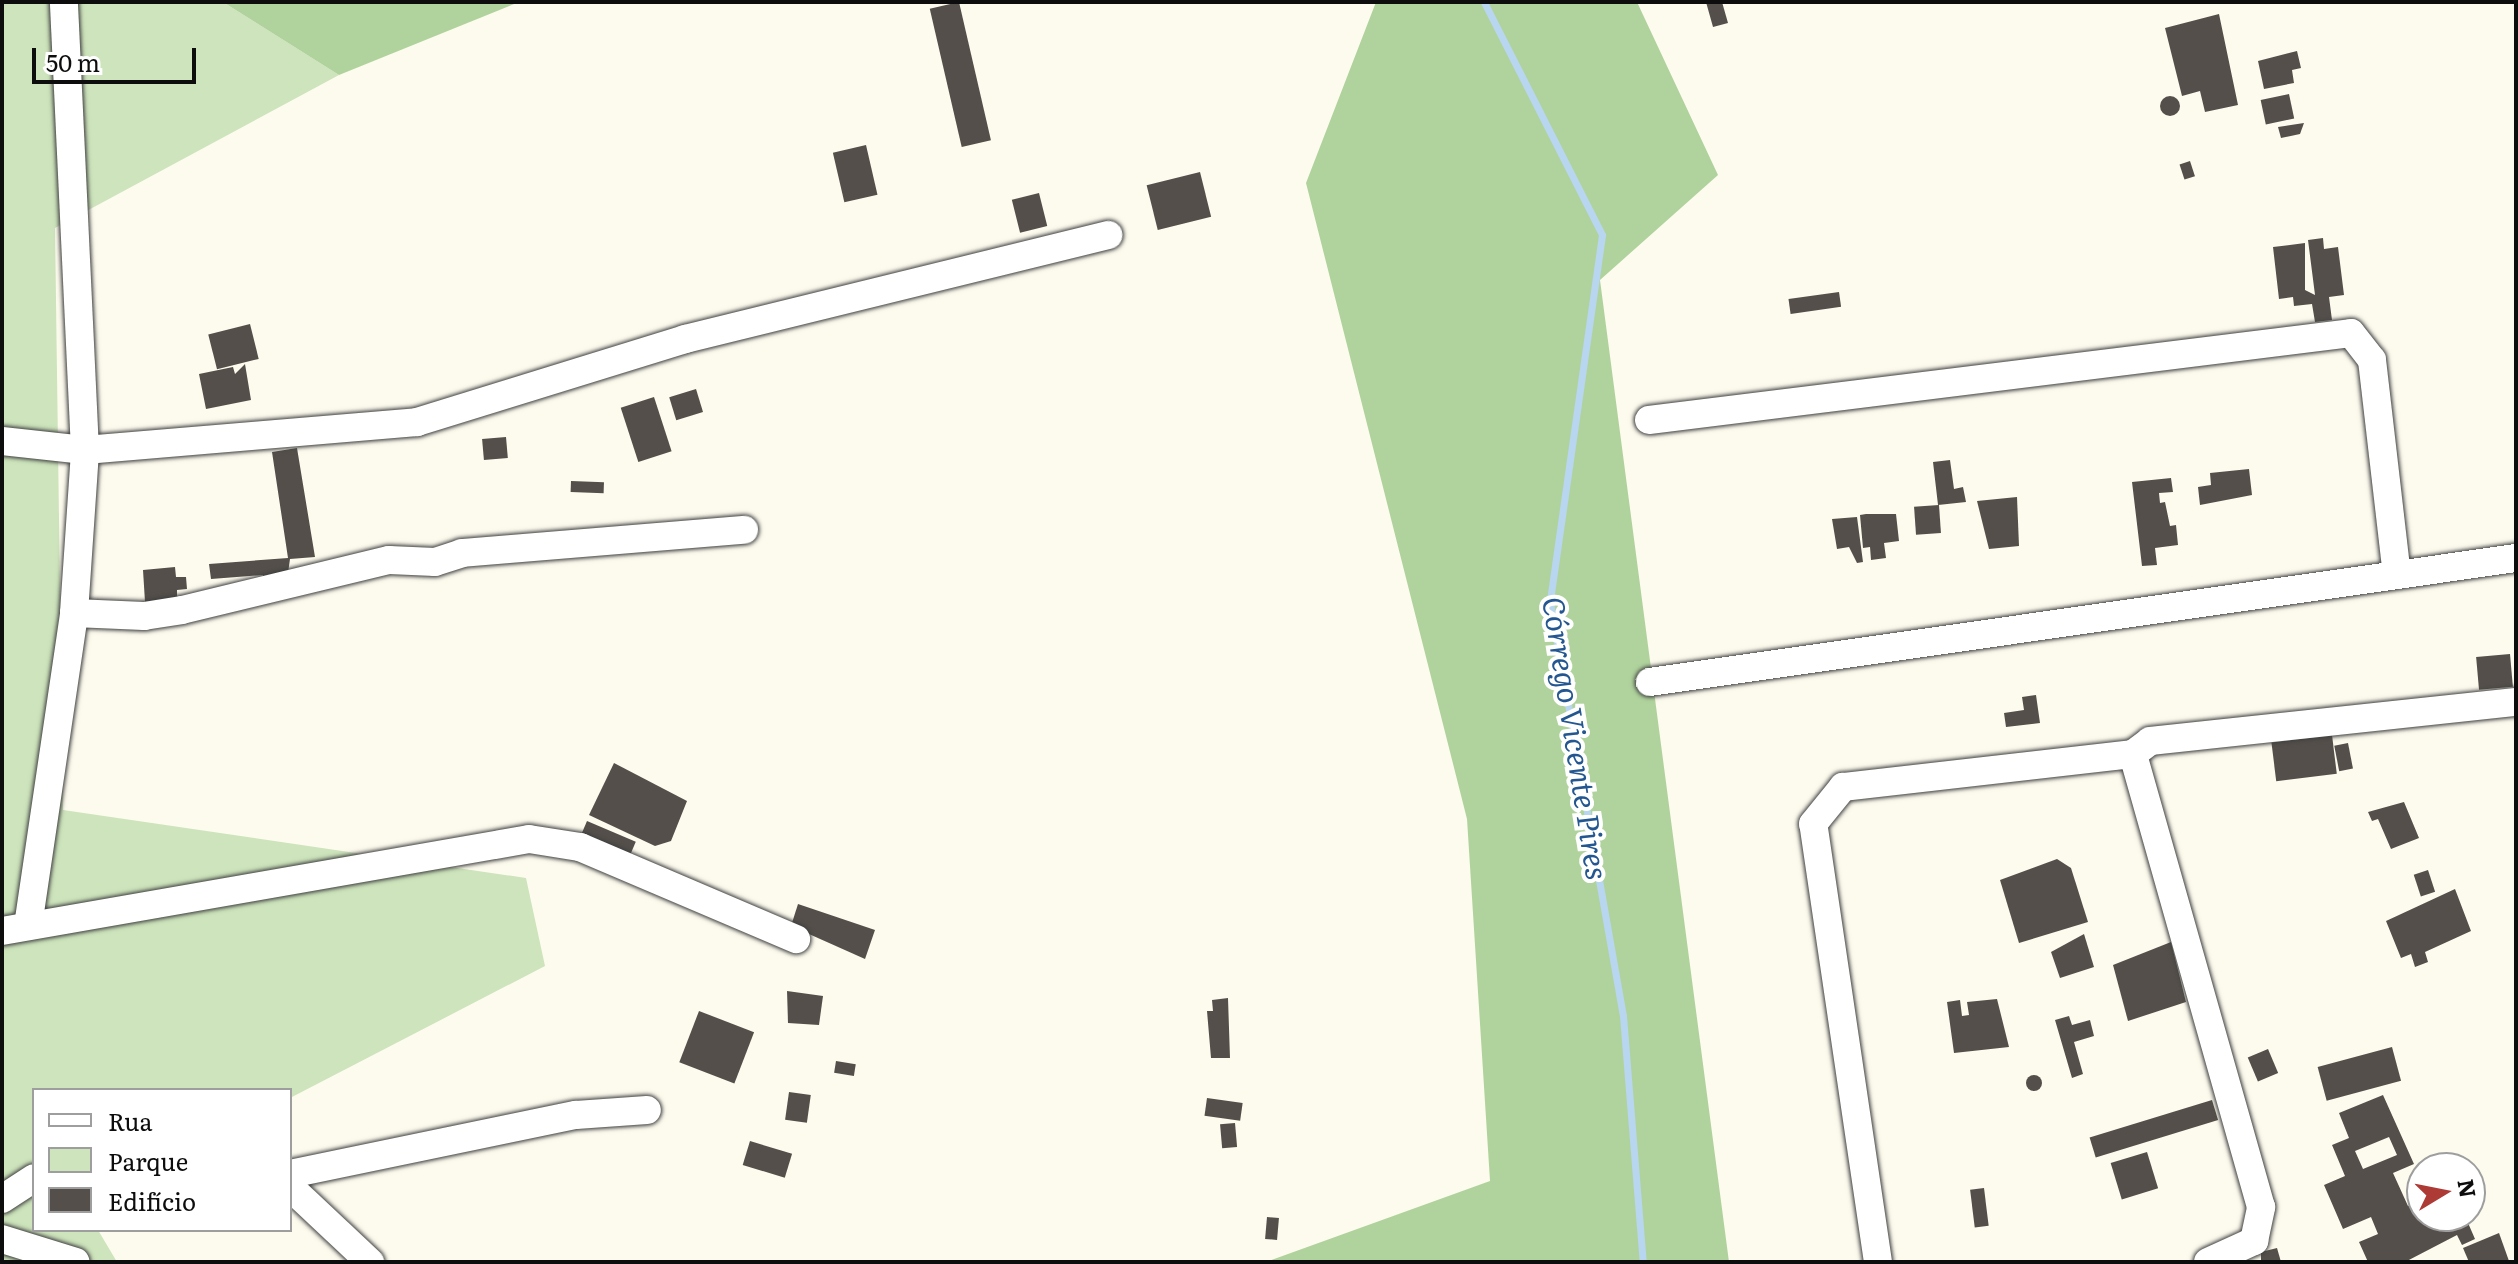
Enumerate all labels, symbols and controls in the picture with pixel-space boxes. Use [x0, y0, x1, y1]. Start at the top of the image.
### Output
scale bar [36, 32, 200, 82]
text: 50 m [46, 44, 100, 79]
water label: Córrego Vicente Pires [1537, 594, 1617, 882]
legend [32, 1088, 292, 1232]
text: Rua [108, 1103, 152, 1138]
text: Parque [108, 1143, 188, 1178]
north arrow [2406, 1152, 2486, 1232]
text: N [2450, 1176, 2486, 1200]
text: Edifício [108, 1183, 196, 1218]

